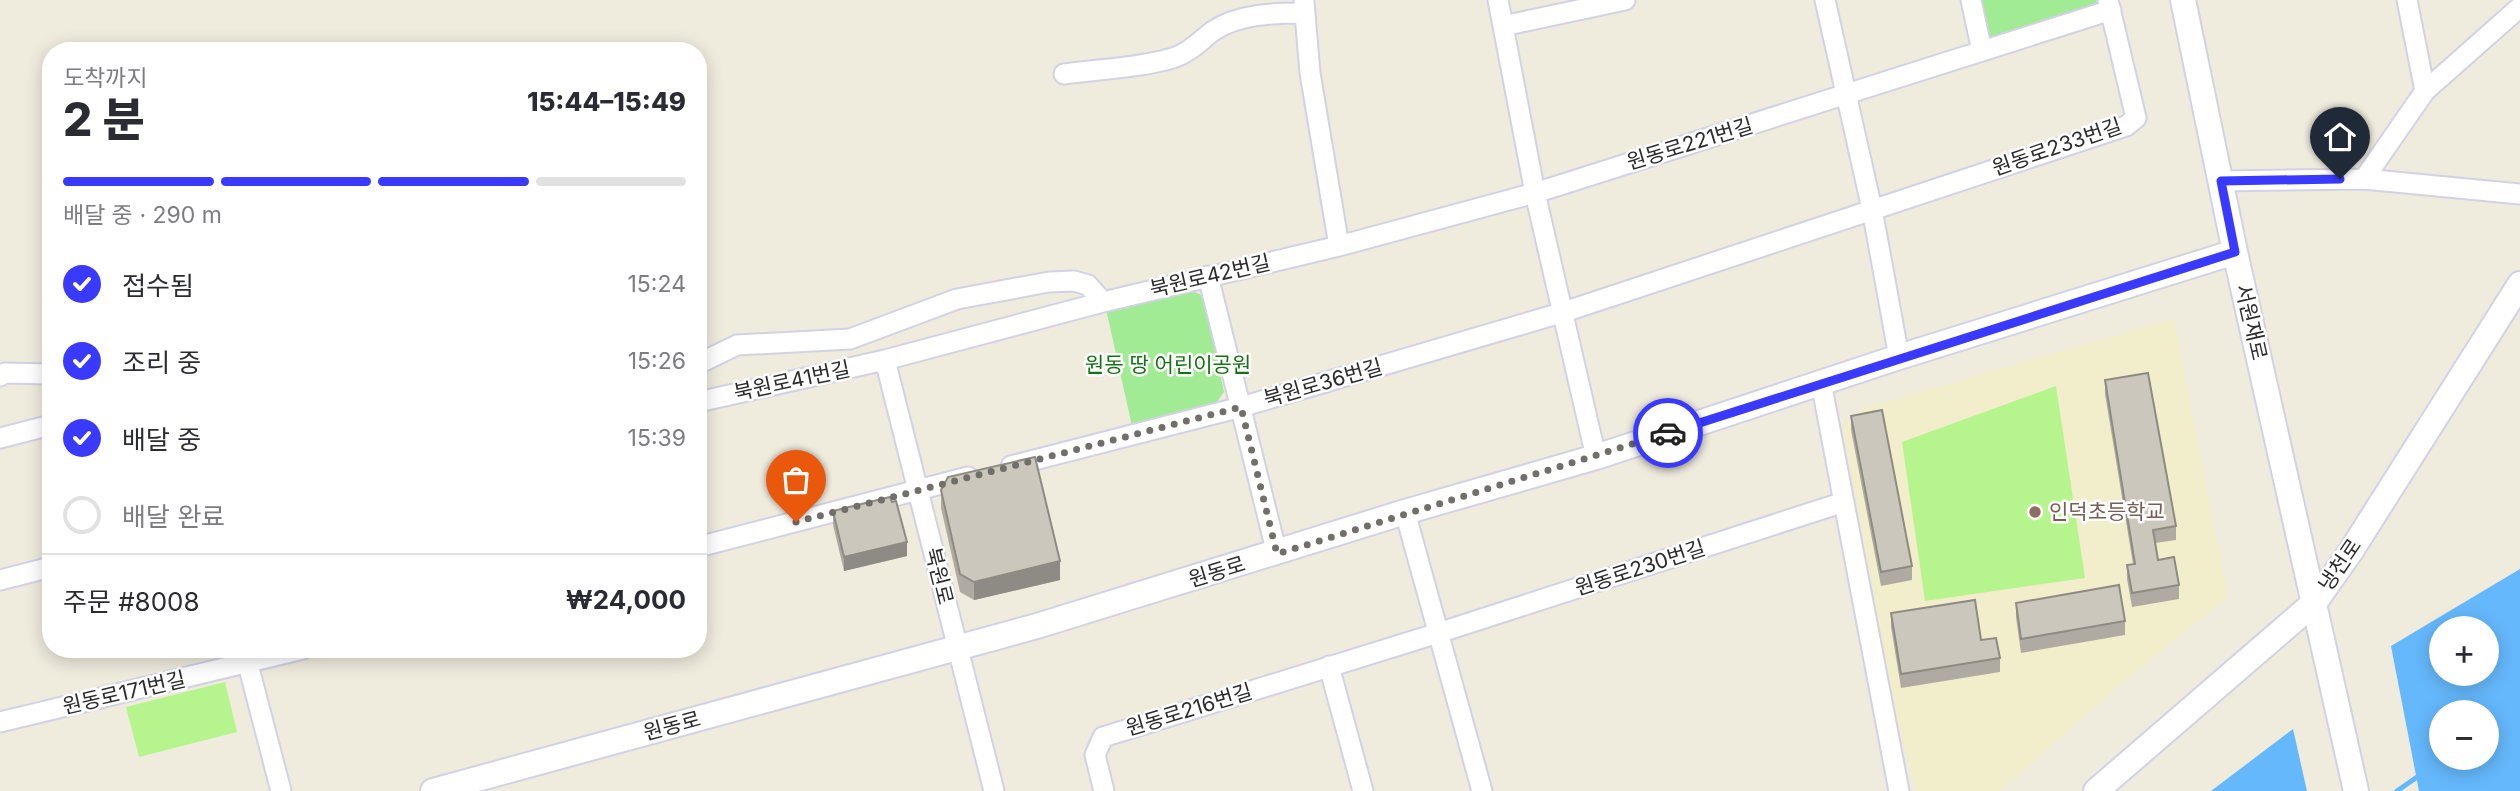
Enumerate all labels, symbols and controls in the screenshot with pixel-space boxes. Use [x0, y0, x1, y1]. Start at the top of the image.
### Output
text: 도착까지 [63, 64, 148, 92]
text: 15:44–15:49 [527, 86, 686, 117]
text: 2 분 [63, 91, 145, 147]
pin [2310, 107, 2370, 179]
street label: 원동로221번길 [1624, 112, 1756, 175]
street label: 원동로233번길 [1989, 113, 2125, 180]
icon: home [2321, 118, 2359, 156]
text: 배달 중 · 290 m [63, 201, 222, 229]
street label: 북원로42번길 [1147, 250, 1273, 302]
icon: check [63, 265, 101, 303]
text: 접수됨 [122, 270, 194, 301]
text: 15:24 [628, 270, 686, 298]
street label: 서원재로 [2231, 281, 2272, 362]
icon: check [63, 342, 101, 380]
text: 조리 중 [122, 347, 201, 378]
text: 15:26 [628, 347, 686, 375]
park label: 원동 땅 어린이공원 [1085, 352, 1251, 377]
street label: 북원로36번길 [1260, 354, 1385, 411]
street label: 북원로41번길 [731, 356, 852, 405]
courier [1633, 398, 1703, 468]
icon: car [1649, 414, 1687, 452]
icon: check [63, 419, 101, 457]
text: 배달 중 [122, 424, 201, 455]
text: 15:39 [628, 424, 686, 452]
pin [766, 450, 826, 522]
icon: bag [777, 461, 815, 499]
place label: 인덕초등학교 [2049, 499, 2165, 524]
text: 배달 완료 [122, 501, 225, 532]
marker: 인덕초등학교 [2027, 504, 2043, 520]
street label: 냉천로 [2313, 534, 2366, 596]
street label: 원동로230번길 [1571, 535, 1708, 600]
street label: 북원로 [920, 545, 959, 607]
street label: 원동로 [1185, 551, 1248, 592]
text: ₩24,000 [566, 584, 686, 615]
text: 주문 #8008 [63, 586, 200, 617]
map controls [2429, 616, 2499, 770]
button: + [2429, 616, 2499, 686]
street label: 원동로171번길 [60, 666, 188, 719]
street label: 원동로216번길 [1123, 678, 1255, 741]
button: − [2429, 700, 2499, 770]
street label: 원동로 [641, 706, 703, 745]

